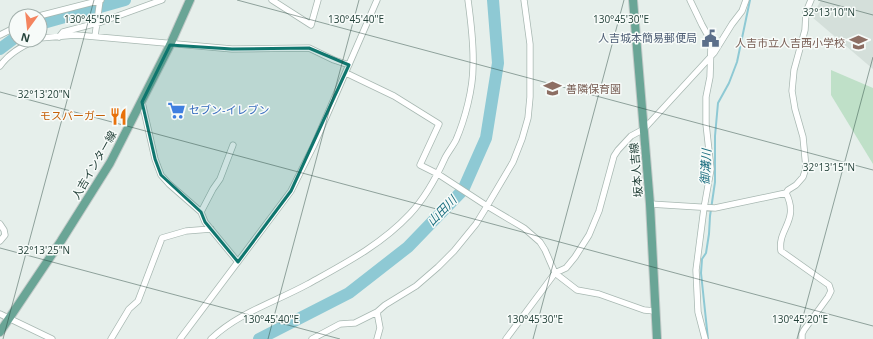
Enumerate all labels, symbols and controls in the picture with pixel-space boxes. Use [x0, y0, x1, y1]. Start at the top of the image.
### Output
text: 32°13'10"N [803, 5, 855, 19]
north arrow [8, 8, 48, 48]
text: 130°45'50"E [64, 12, 120, 26]
text: 130°45'40"E [328, 12, 384, 26]
text: 130°45'30"E [593, 12, 649, 26]
public building icon: 人吉城本簡易郵便局 [700, 28, 720, 48]
text: N [19, 30, 32, 47]
place label: 人吉城本簡易郵便局 [598, 30, 697, 45]
school or university icon: 人吉市立人吉西小学校 [848, 33, 868, 53]
place label: 人吉市立人吉西小学校 [735, 35, 845, 50]
school or university icon: 善隣保育園 [543, 79, 563, 99]
place label: 善隣保育園 [566, 81, 621, 96]
text: 32°13'20"N [18, 87, 70, 101]
supermarket icon: セブン-イレブン [166, 100, 186, 120]
place label: セブン-イレブン [189, 102, 270, 117]
restaurant icon: モスバーガー [109, 106, 129, 126]
place label: モスバーガー [40, 108, 106, 123]
street label: 人吉インター線 [68, 128, 119, 202]
street label: 坂本人吉線 [626, 142, 645, 198]
water label: 御溝川 [696, 147, 715, 185]
text: 32°13'15"N [803, 160, 855, 174]
water label: 山田川 [423, 190, 462, 230]
text: 32°13'25"N [18, 243, 70, 257]
text: 130°45'40"E [243, 312, 299, 326]
text: 130°45'30"E [507, 312, 563, 326]
text: 130°45'20"E [772, 312, 828, 326]

